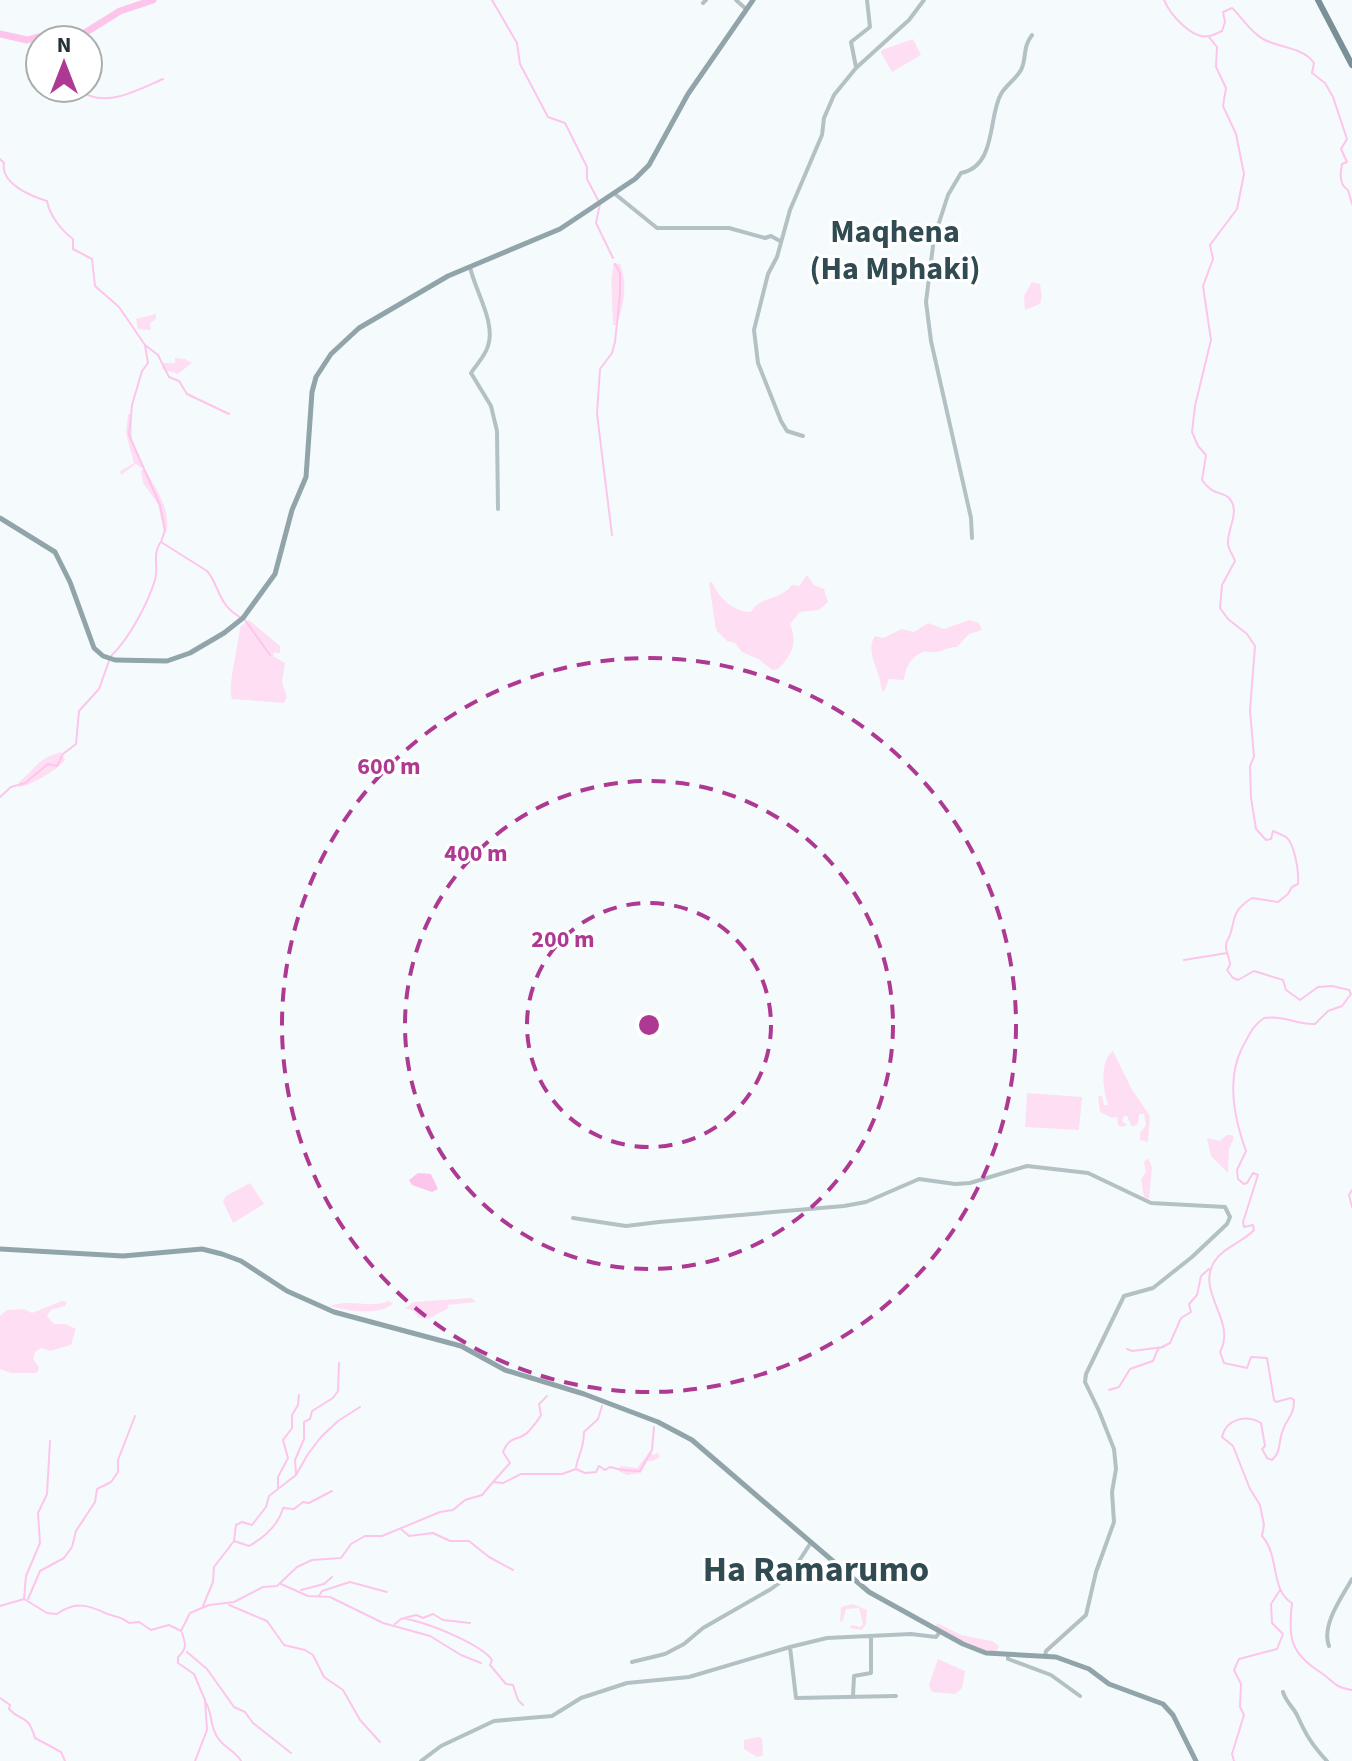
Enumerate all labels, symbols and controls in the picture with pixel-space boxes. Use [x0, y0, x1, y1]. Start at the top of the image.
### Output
north arrow [24, 24, 104, 104]
text: N [57, 29, 71, 61]
district label: Maqhena (Ha Mphaki) [809, 209, 981, 292]
text: 600 m [357, 749, 421, 784]
text: 400 m [444, 836, 508, 871]
text: 200 m [531, 922, 595, 957]
centre of rings [635, 1011, 663, 1039]
district label: Ha Ramarumo [703, 1544, 929, 1595]

